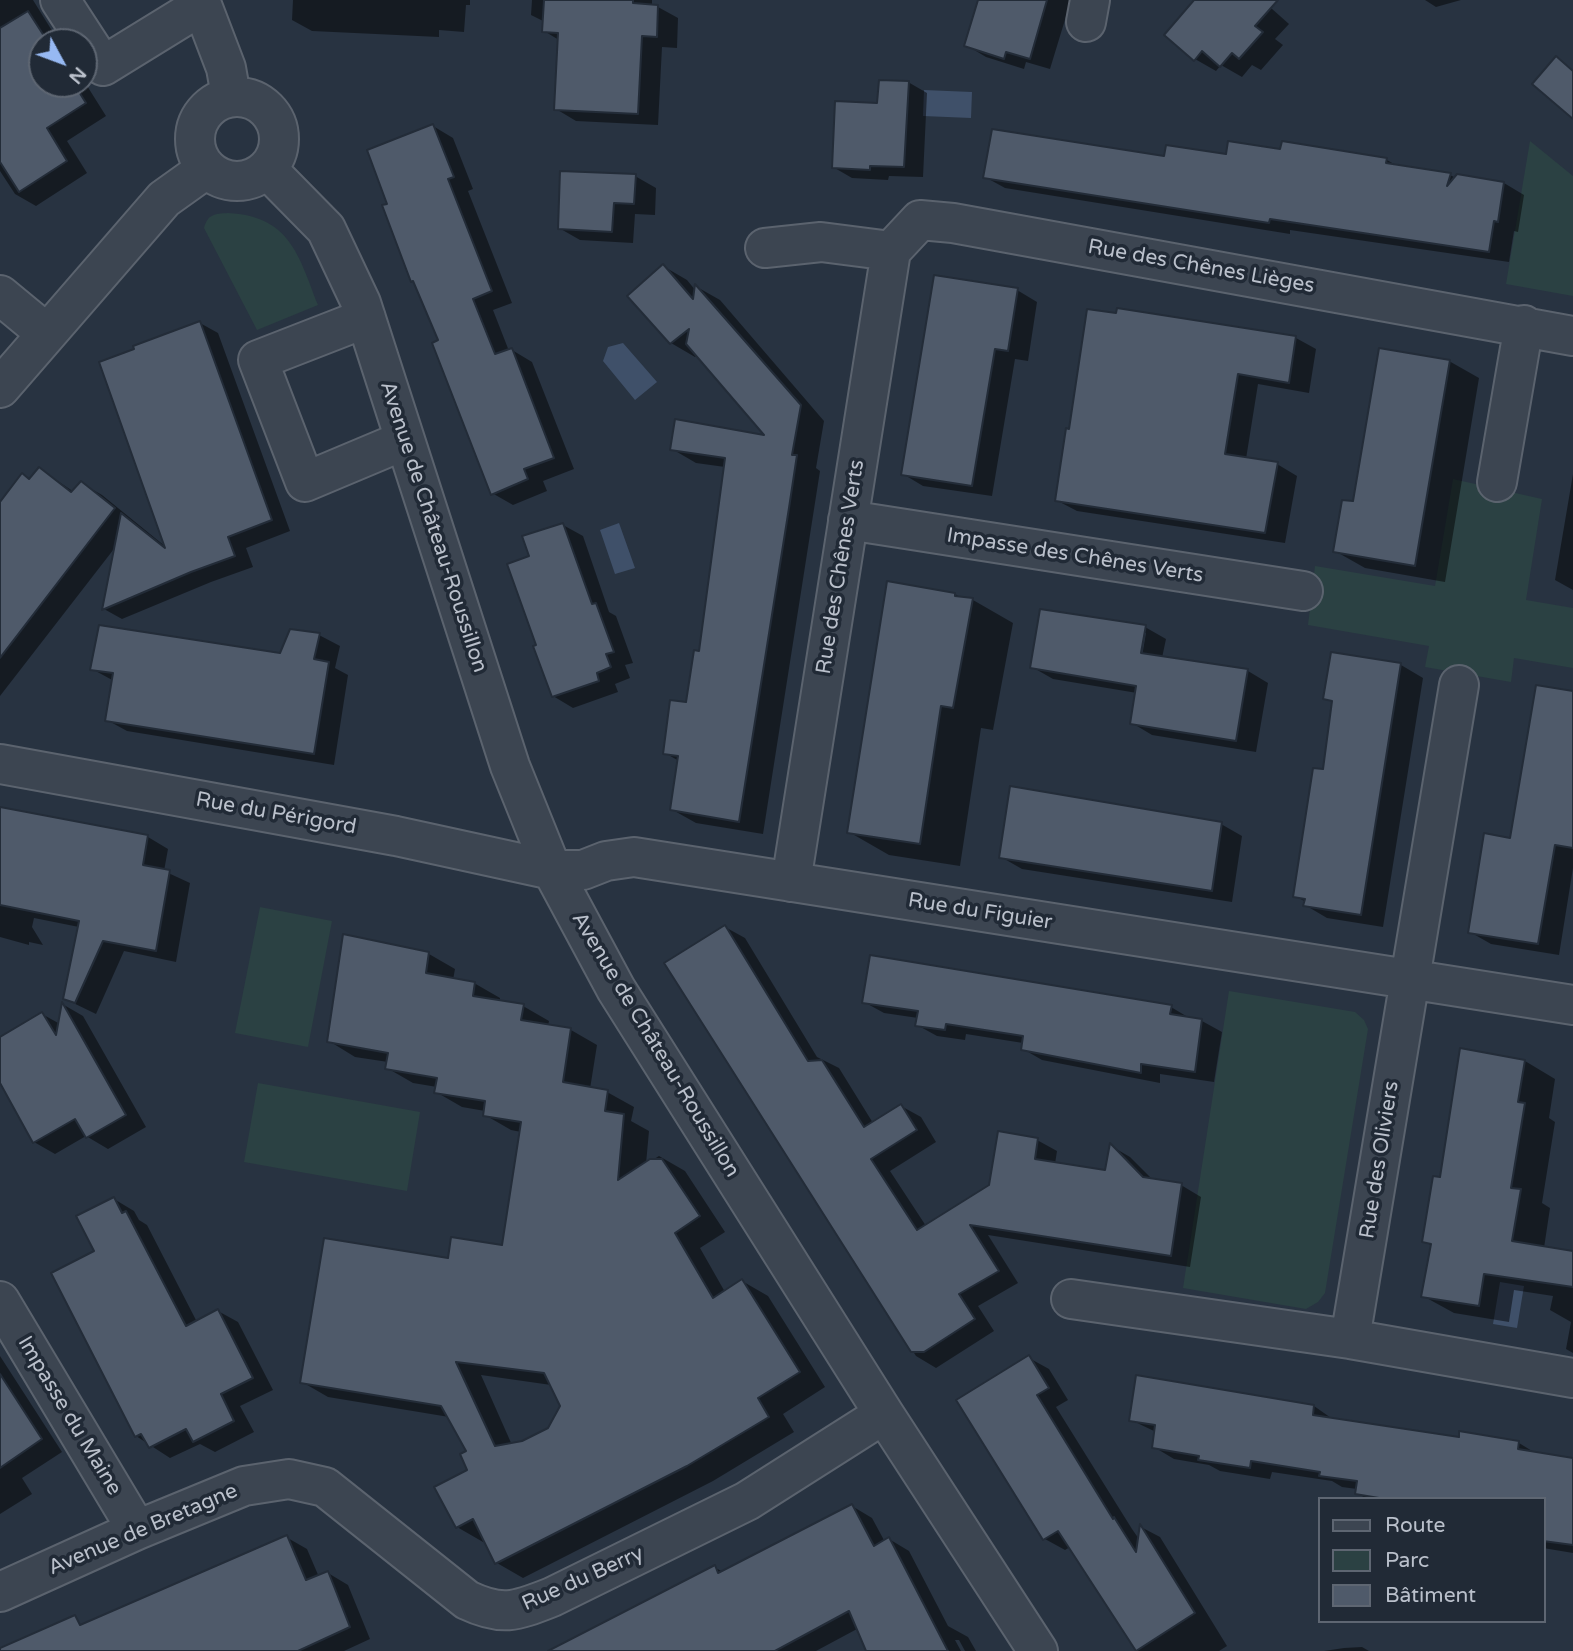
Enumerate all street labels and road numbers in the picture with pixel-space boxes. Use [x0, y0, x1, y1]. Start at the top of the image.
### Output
street label: Rue des Chênes Lièges [1086, 235, 1316, 299]
street label: Avenue de Château-Roussillon [374, 378, 492, 676]
street label: Rue des Chênes Verts [812, 458, 870, 676]
street label: Impasse des Chênes Verts [945, 523, 1205, 589]
street label: Rue du Périgord [194, 787, 358, 841]
street label: Rue du Figuier [906, 888, 1054, 936]
street label: Avenue de Château-Roussillon [566, 908, 744, 1182]
street label: Rue des Oliviers [1355, 1079, 1405, 1241]
street label: Impasse du Maine [12, 1332, 126, 1500]
street label: Avenue de Bretagne [45, 1479, 241, 1581]
street label: Rue du Berry [518, 1541, 648, 1617]

